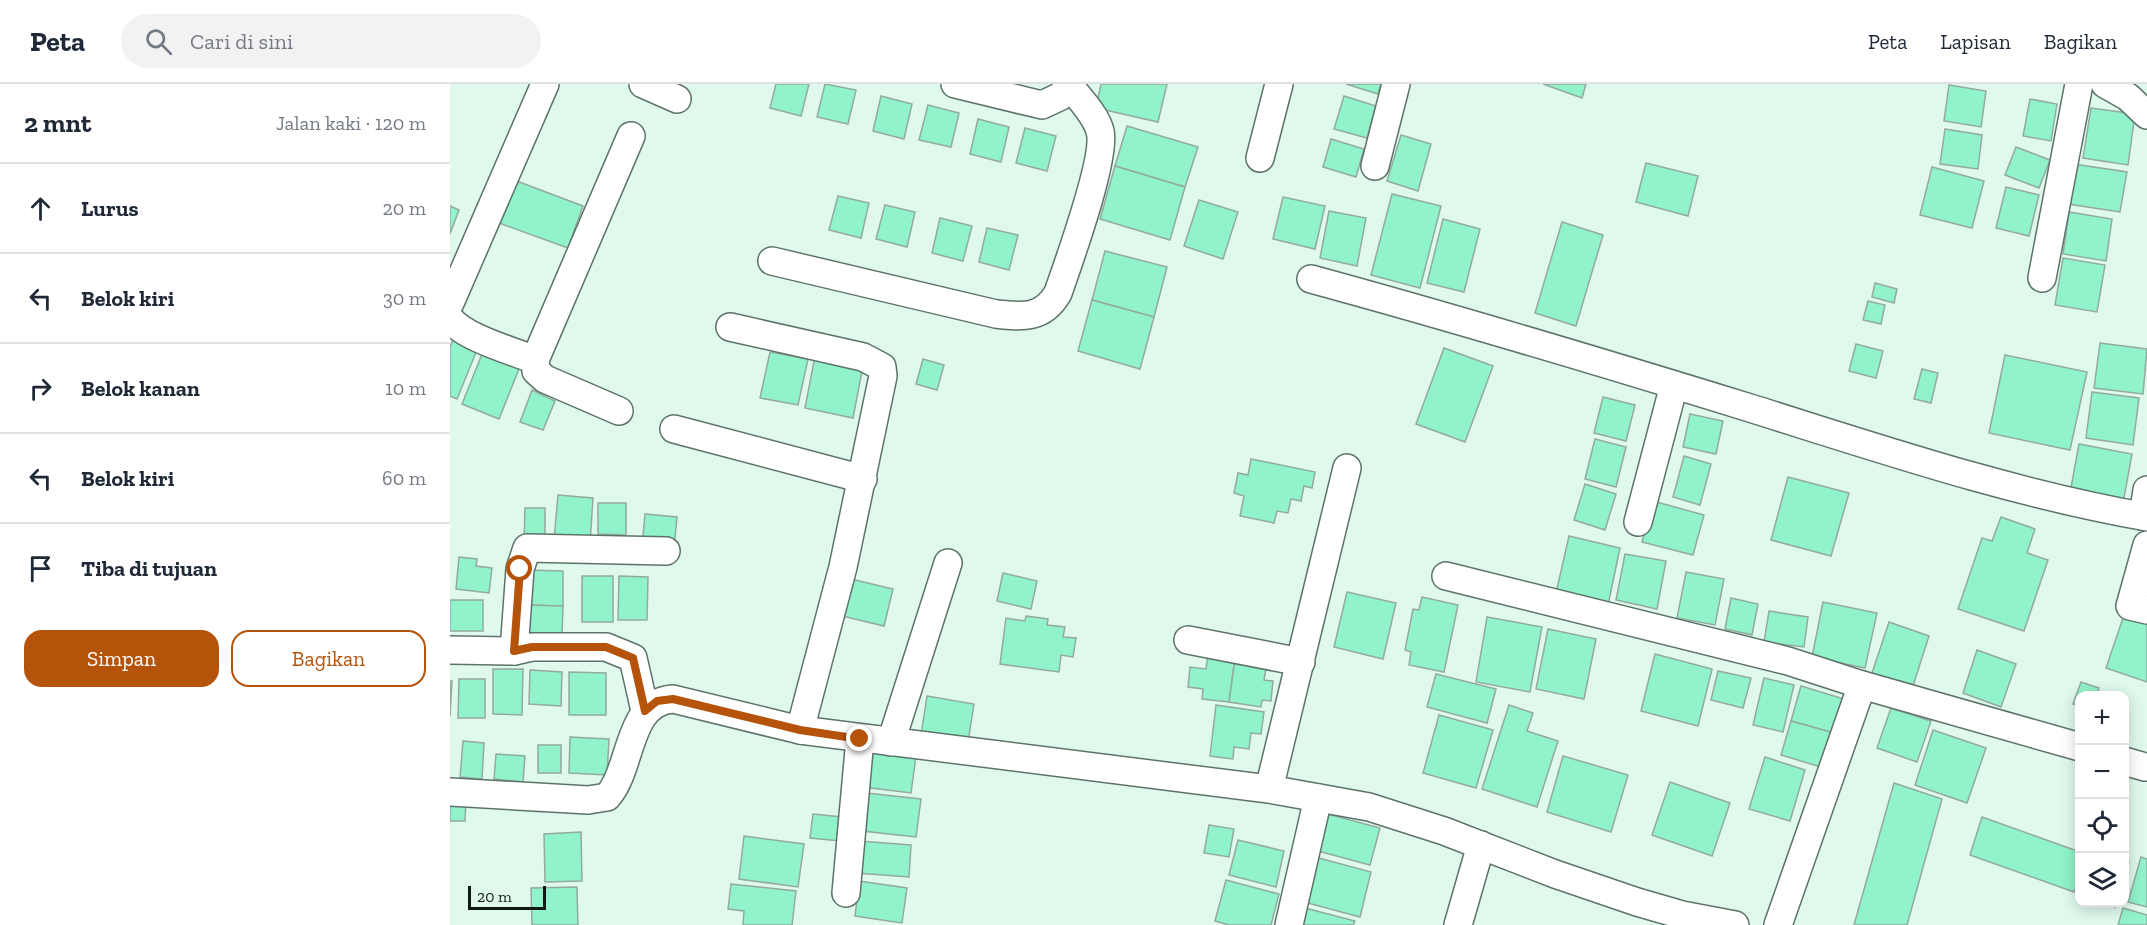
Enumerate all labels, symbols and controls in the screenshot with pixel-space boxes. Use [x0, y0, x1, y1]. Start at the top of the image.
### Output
search box [121, 14, 541, 68]
text: Peta [30, 25, 85, 58]
icon: search [142, 25, 175, 58]
text: Cari di sini [190, 28, 293, 55]
text: Peta [1868, 29, 1907, 54]
text: Lapisan [1940, 29, 2011, 54]
text: Bagikan [2044, 29, 2117, 54]
text: 2 mnt [24, 107, 91, 139]
text: Jalan kaki · 120 m [276, 111, 426, 135]
icon: ahead [24, 192, 57, 225]
text: Lurus [81, 195, 139, 222]
text: 20 m [382, 196, 426, 220]
icon: left [24, 282, 57, 315]
text: Belok kiri [81, 285, 174, 312]
text: 30 m [383, 286, 426, 310]
icon: right [24, 372, 57, 405]
text: Belok kanan [81, 375, 200, 402]
text: 10 m [385, 376, 426, 400]
icon: left [24, 462, 57, 495]
text: Belok kiri [81, 465, 174, 492]
text: 60 m [382, 466, 426, 490]
icon: arrive [24, 552, 57, 585]
text: Tiba di tujuan [81, 555, 217, 582]
route start [506, 555, 532, 581]
button: Simpan [24, 630, 219, 687]
button: Bagikan [231, 630, 426, 687]
map controls [2075, 691, 2129, 907]
button: + [2075, 691, 2129, 745]
route end [846, 725, 872, 751]
button: − [2075, 745, 2129, 799]
button: locate [2075, 799, 2129, 853]
button: layers [2075, 853, 2129, 907]
scale bar [468, 883, 546, 910]
text: 20 m [477, 887, 512, 906]

